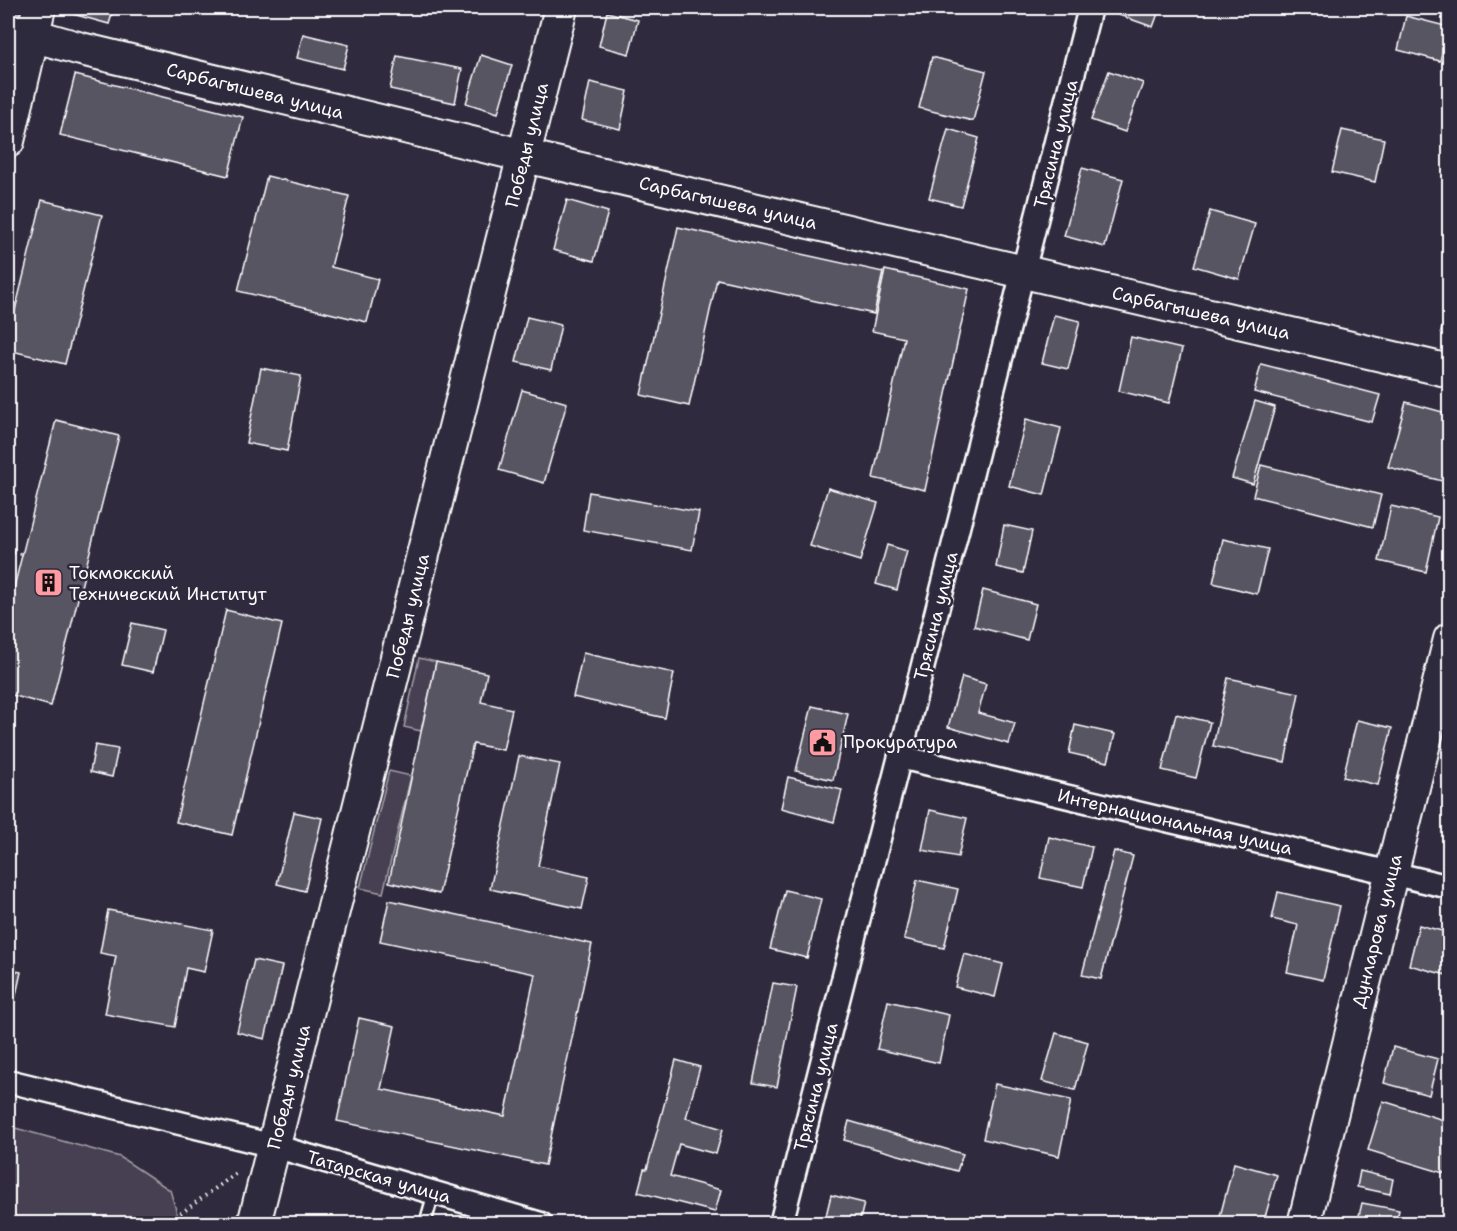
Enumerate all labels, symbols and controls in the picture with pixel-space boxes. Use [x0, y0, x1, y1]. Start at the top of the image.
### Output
street label: Сарбагышева улица [164, 57, 346, 125]
street label: Трясина улица [1028, 77, 1084, 211]
street label: Победы улица [500, 80, 554, 210]
street label: Сарбагышева улица [637, 171, 819, 235]
street label: Сарбагышева улица [1110, 281, 1292, 345]
street label: Трясина улица [908, 549, 964, 683]
street label: Победы улица [381, 551, 435, 681]
place label: Токмокский Технический Институт [69, 561, 268, 606]
building icon: Токмокский Технический Институт [32, 567, 64, 599]
public building icon: Прокуратура [806, 726, 838, 758]
place label: Прокуратура [843, 730, 957, 754]
street label: Интернациональная улица [1055, 783, 1295, 861]
street label: Дунларова улица [1346, 852, 1408, 1010]
street label: Трясина улица [788, 1020, 844, 1154]
street label: Победы улица [262, 1022, 316, 1152]
street label: Татарская улица [304, 1145, 454, 1209]

